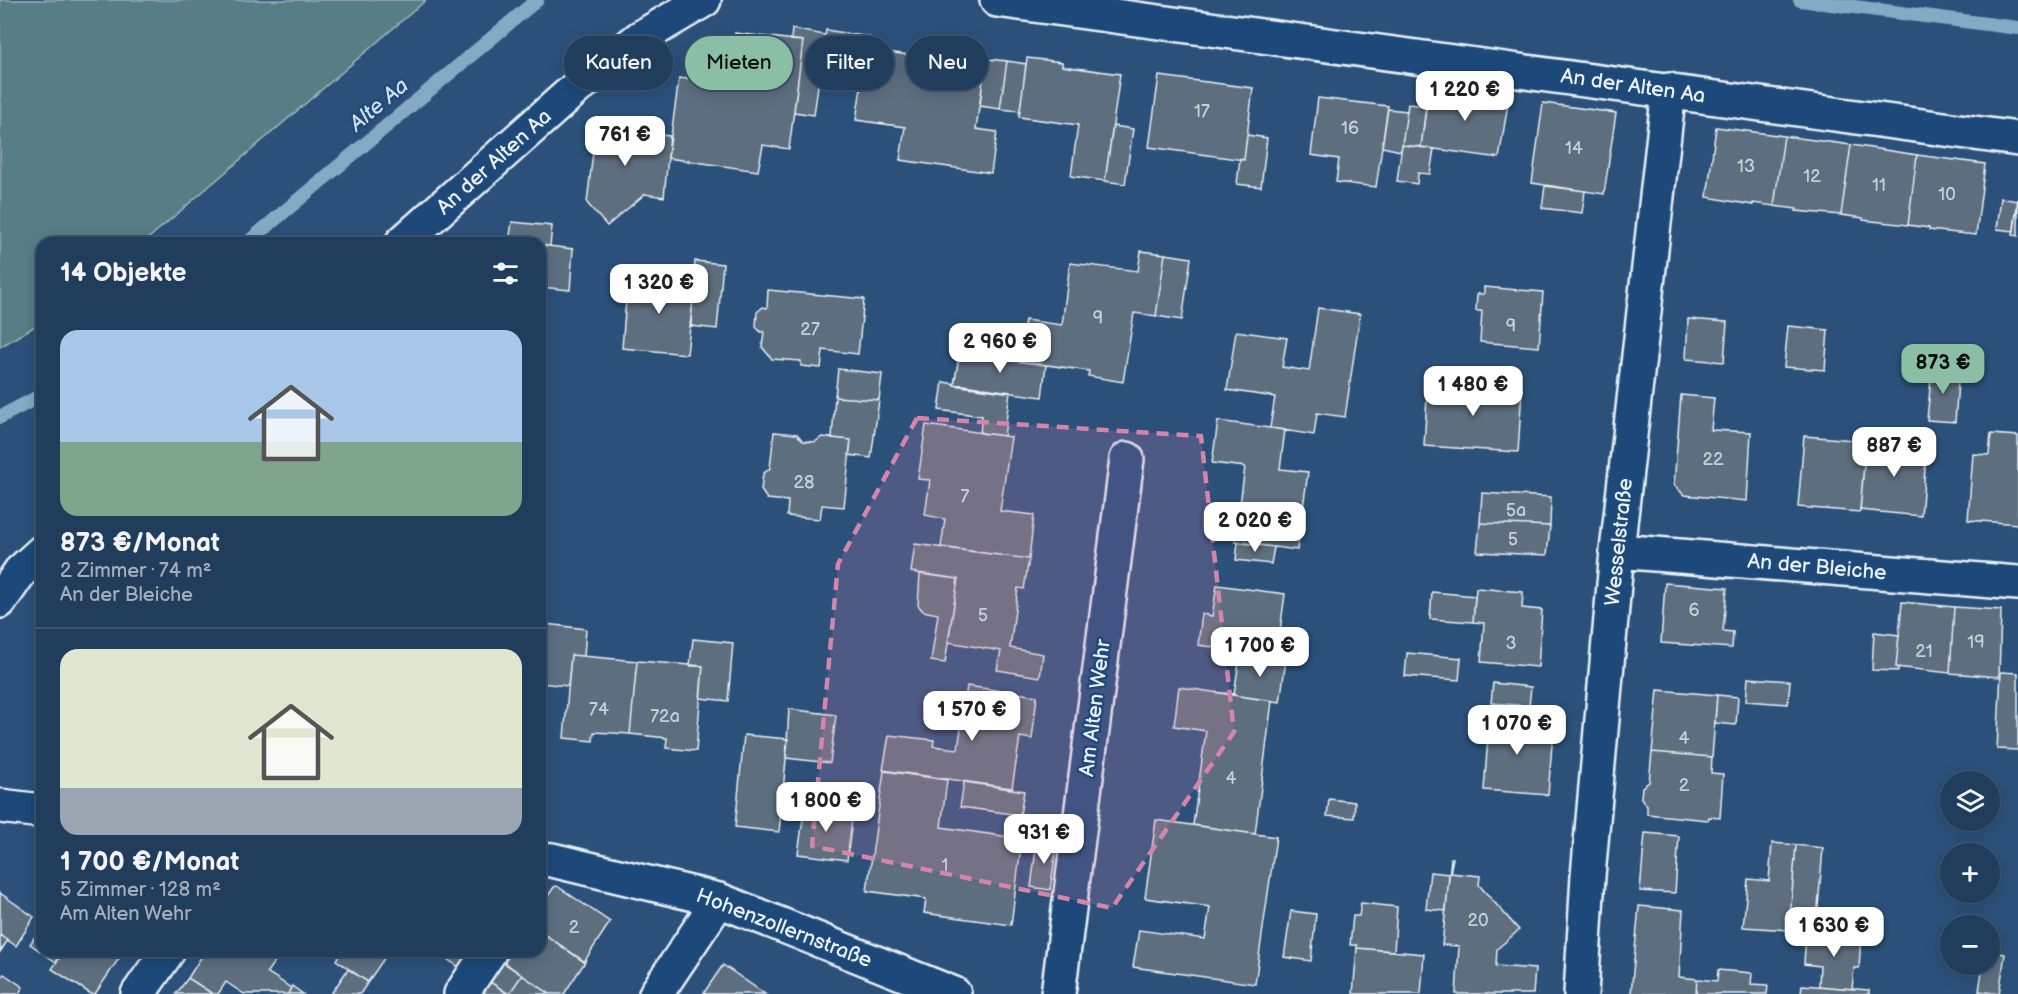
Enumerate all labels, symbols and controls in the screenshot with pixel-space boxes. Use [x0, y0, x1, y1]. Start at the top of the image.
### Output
chip: Kaufen [564, 36, 673, 90]
chip: Mieten [685, 36, 793, 90]
chip: Filter [805, 36, 894, 90]
chip: Neu [906, 36, 988, 90]
street label: An der Alten Aa [1559, 63, 1707, 109]
pin: 1 220 € [1410, 71, 1520, 122]
water label: Alte Aa [343, 72, 414, 138]
text: 1 220 € [1430, 78, 1500, 102]
house number: 17 [1194, 101, 1210, 122]
street label: An der Alten Aa [432, 104, 556, 220]
pin: 761 € [583, 116, 667, 167]
house number: 16 [1341, 118, 1359, 139]
text: 761 € [599, 123, 651, 147]
house number: 14 [1565, 138, 1583, 159]
house number: 13 [1737, 156, 1755, 177]
house number: 12 [1803, 166, 1821, 187]
house number: 11 [1872, 175, 1886, 196]
house number: 10 [1938, 184, 1956, 205]
icon: filters [489, 257, 522, 290]
text: 14 Objekte [60, 258, 187, 289]
pin: 1 320 € [604, 264, 714, 315]
text: 1 320 € [624, 271, 694, 295]
house number: 9 [1093, 308, 1103, 329]
house number: 9 [1506, 316, 1516, 337]
house number: 27 [800, 319, 820, 340]
pin: 2 960 € [945, 323, 1055, 374]
text: 2 960 € [963, 330, 1037, 354]
pin: 873 € [1901, 344, 1985, 395]
text: 873 € [1915, 351, 1971, 375]
pin: 1 480 € [1418, 366, 1528, 417]
icon: home [237, 369, 345, 477]
text: 1 480 € [1438, 373, 1508, 397]
pin: 887 € [1852, 427, 1936, 478]
text: 887 € [1866, 434, 1922, 458]
house number: 22 [1702, 449, 1724, 470]
house number: 28 [793, 472, 815, 493]
street label: Wesselstraße [1600, 477, 1638, 607]
house number: 7 [961, 486, 970, 507]
house number: 5a [1506, 500, 1526, 521]
pin: 2 020 € [1200, 502, 1310, 553]
text: 2 020 € [1218, 509, 1292, 533]
text: 873 €/Monat [60, 528, 220, 559]
house number: 5 [1508, 529, 1518, 550]
street label: An der Bleiche [1746, 548, 1888, 586]
text: 2 Zimmer · 74 m² [60, 559, 211, 583]
text: An der Bleiche [60, 583, 193, 607]
house number: 6 [1689, 600, 1700, 621]
house number: 5 [978, 605, 988, 626]
pin: 1 700 € [1205, 627, 1315, 678]
house number: 19 [1967, 632, 1985, 653]
house number: 3 [1505, 633, 1517, 654]
text: 1 700 € [1225, 634, 1295, 658]
street label: Am Alten Wehr [1074, 638, 1116, 778]
house number: 21 [1915, 641, 1933, 662]
icon: home [237, 688, 345, 796]
pin: 1 570 € [917, 691, 1027, 742]
text: 1 570 € [937, 698, 1007, 722]
house number: 74 [589, 699, 609, 720]
pin: 1 070 € [1462, 705, 1572, 756]
house number: 72a [650, 706, 680, 727]
text: 1 070 € [1482, 712, 1552, 736]
house number: 4 [1679, 728, 1690, 749]
house number: 4 [1226, 768, 1237, 789]
map controls [1940, 771, 2000, 975]
button: layers [1940, 771, 2000, 831]
house number: 2 [1679, 775, 1690, 796]
pin: 1 800 € [771, 782, 881, 833]
text: 1 800 € [790, 789, 862, 813]
pin: 931 € [1002, 814, 1086, 865]
text: 931 € [1018, 821, 1070, 845]
button: + [1940, 843, 2000, 903]
text: 1 700 €/Monat [60, 847, 239, 878]
house number: 1 [942, 855, 948, 876]
text: 5 Zimmer · 128 m² [60, 878, 221, 902]
street label: Hohenzollernstraße [693, 883, 875, 973]
text: Am Alten Wehr [60, 902, 191, 926]
pin: 1 630 € [1779, 907, 1889, 958]
house number: 20 [1467, 910, 1489, 931]
text: 1 630 € [1799, 914, 1869, 938]
button: − [1940, 915, 2000, 975]
house number: 2 [569, 917, 580, 938]

